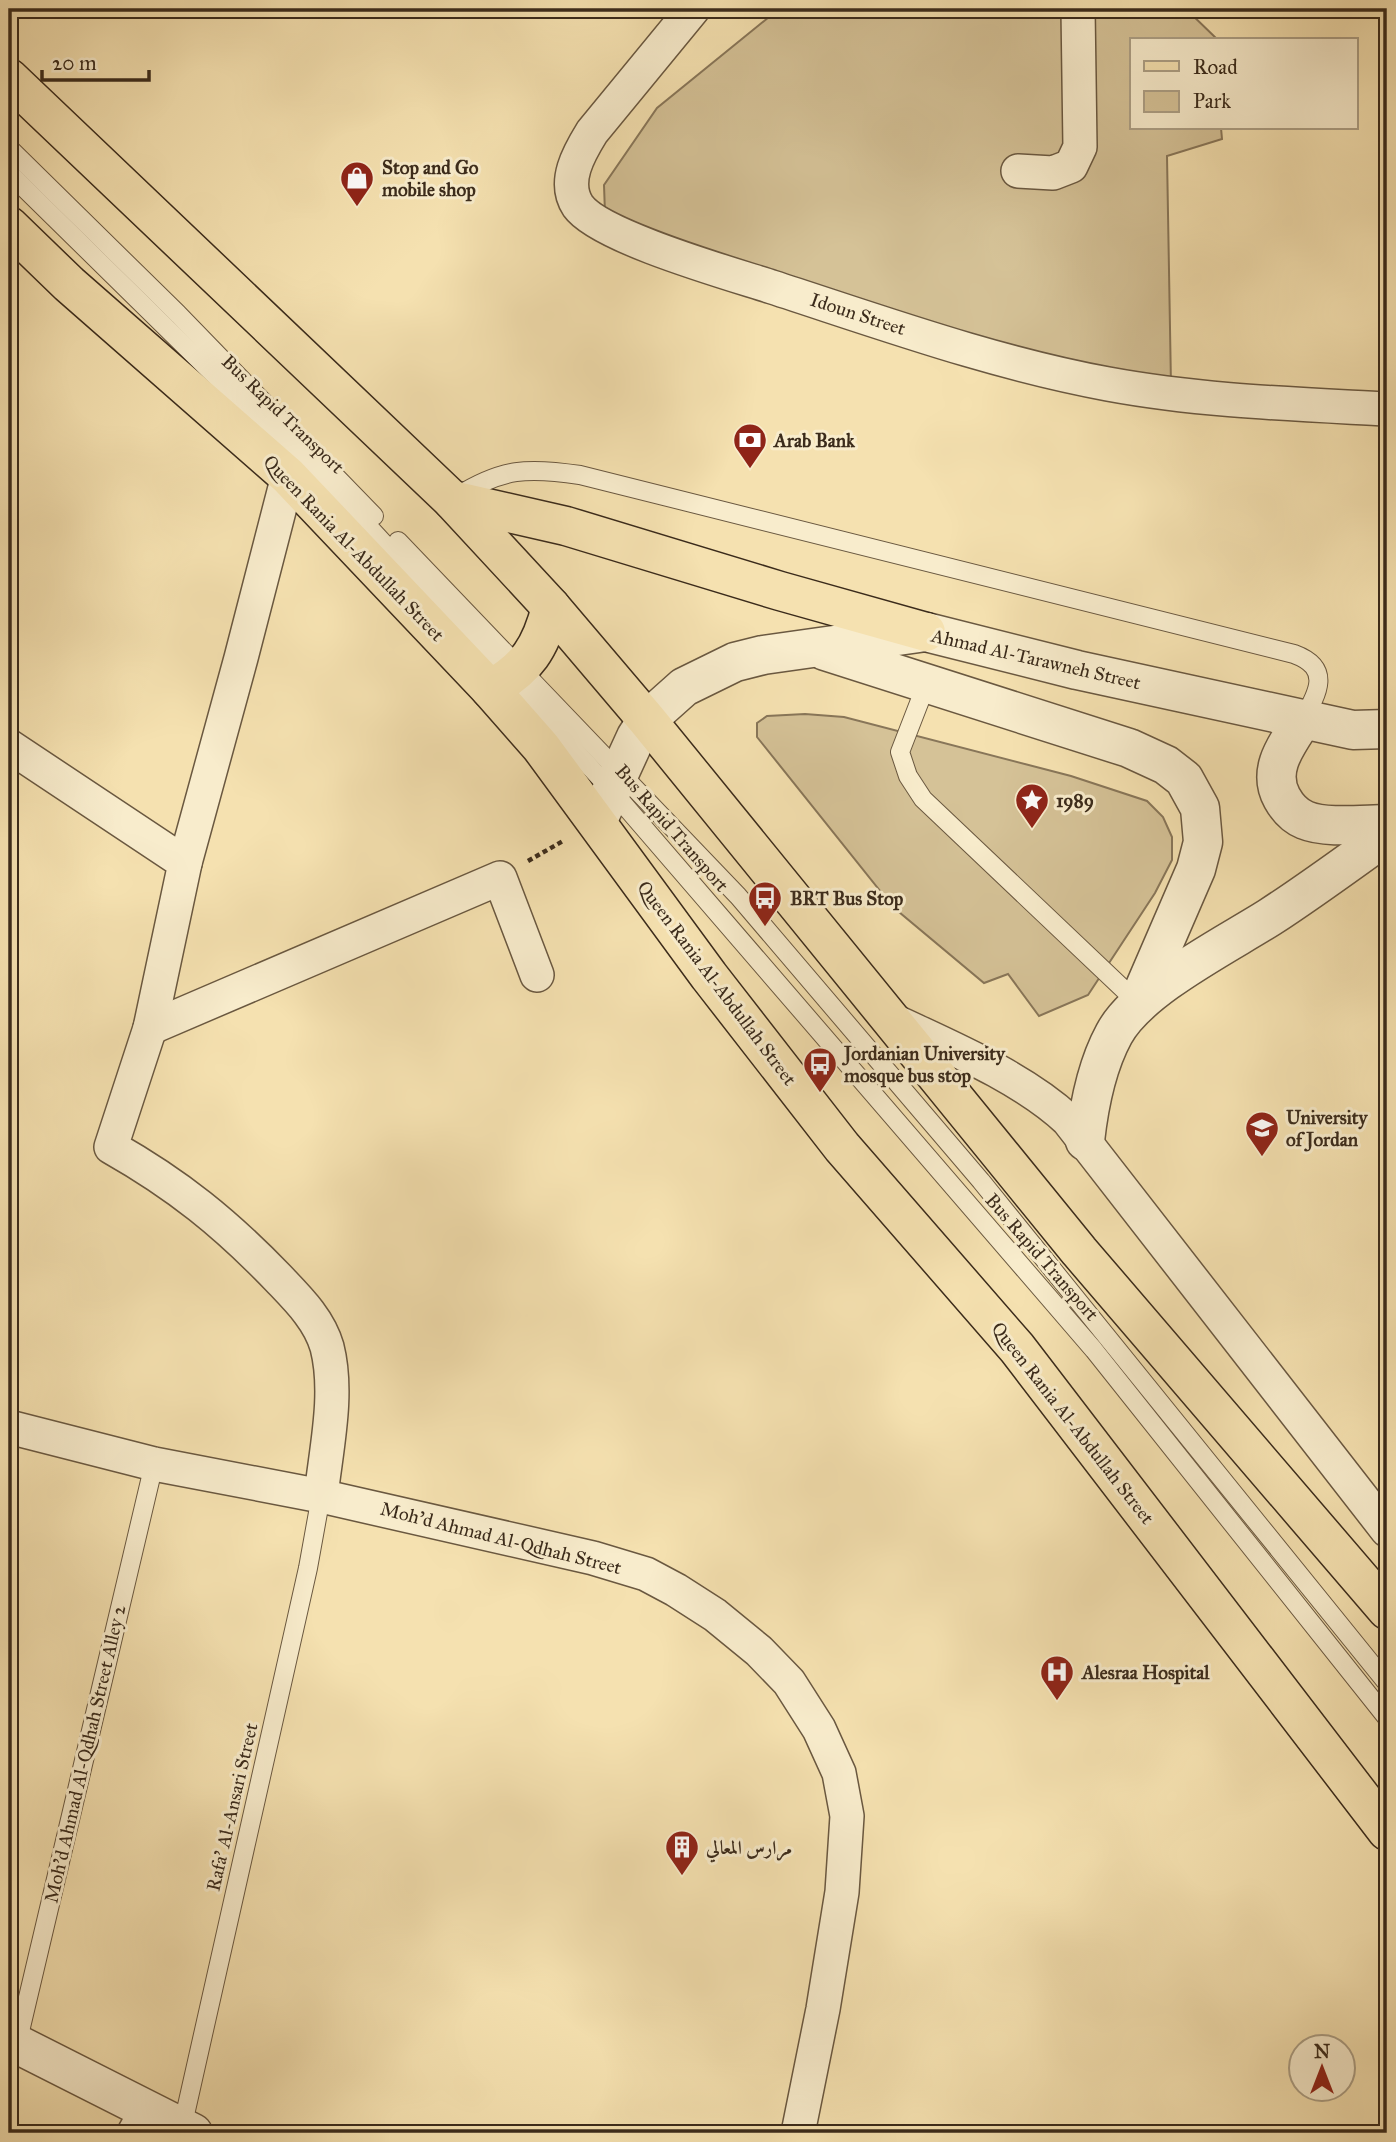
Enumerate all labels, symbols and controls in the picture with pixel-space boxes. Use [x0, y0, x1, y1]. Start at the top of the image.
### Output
scale bar [42, 38, 149, 82]
legend [1130, 38, 1358, 130]
text: 20 m [52, 50, 97, 76]
text: Road [1193, 54, 1238, 80]
text: Park [1193, 88, 1231, 114]
place label: Stop and Go mobile shop [381, 156, 479, 202]
shop icon: Stop and Go mobile shop [338, 159, 376, 208]
street label: Idoun Street [807, 288, 909, 340]
street label: Bus Rapid Transport [217, 350, 349, 478]
bank icon: Arab Bank [731, 421, 769, 470]
place label: Arab Bank [772, 429, 856, 452]
street label: Queen Rania Al-Abdullah Street [259, 450, 449, 646]
street label: Ahmad Al-Tarawneh Street [928, 623, 1143, 694]
street label: Bus Rapid Transport [610, 760, 734, 897]
place icon: 1989 [1013, 781, 1051, 830]
place label: 1989 [1056, 789, 1094, 813]
street label: Queen Rania Al-Abdullah Street [632, 876, 802, 1090]
bus stop icon: BRT Bus Stop [746, 879, 784, 928]
place label: BRT Bus Stop [790, 887, 904, 911]
place label: Jordanian University mosque bus stop [841, 1042, 1006, 1088]
bus stop icon: Jordanian University mosque bus stop [801, 1045, 839, 1094]
place label: University of Jordan [1286, 1106, 1369, 1152]
school or university icon: University of Jordan [1243, 1109, 1281, 1158]
street label: Bus Rapid Transport [980, 1189, 1104, 1326]
street label: Queen Rania Al-Abdullah Street [987, 1317, 1159, 1529]
street label: Moh'd Ahmad Al-Qdhah Street [378, 1497, 624, 1579]
street label: Moh'd Ahmad Al-Qdhah Street Alley 2 [39, 1602, 131, 1905]
hospital icon: Alesraa Hospital [1038, 1653, 1076, 1702]
place label: Alesraa Hospital [1080, 1661, 1210, 1685]
street label: Rafa' Al-Ansari Street [201, 1720, 263, 1893]
building icon: مرارس المعالي [663, 1828, 701, 1877]
place label: مرارس المعالي [705, 1836, 792, 1863]
north arrow [1288, 2034, 1358, 2104]
text: N [1314, 2040, 1330, 2063]

